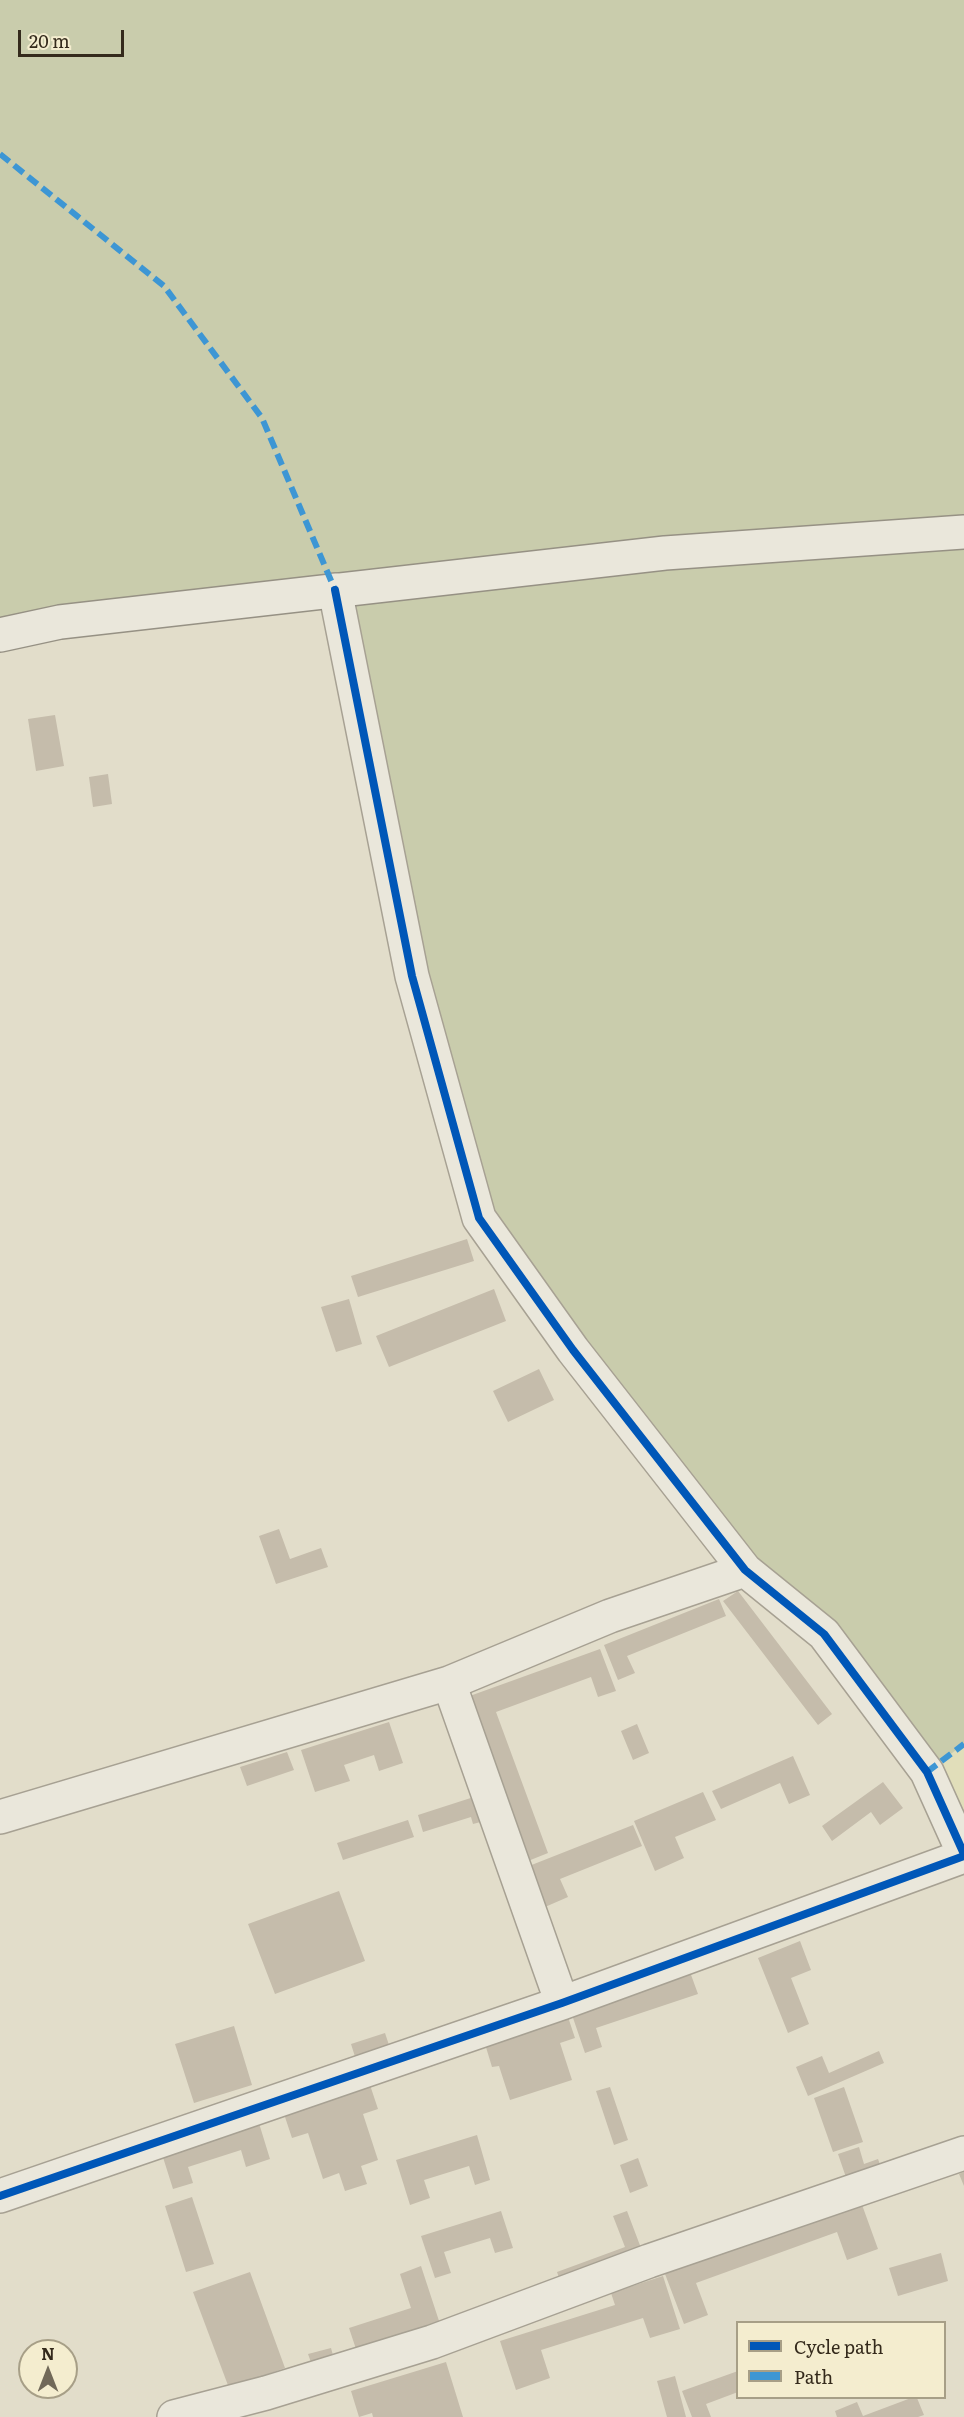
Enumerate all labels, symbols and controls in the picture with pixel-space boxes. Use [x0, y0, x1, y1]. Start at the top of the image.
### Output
scale bar [21, 18, 128, 56]
text: 20 m [29, 27, 70, 54]
legend [736, 2321, 946, 2399]
text: Cycle path [794, 2333, 883, 2360]
north arrow [18, 2339, 78, 2399]
text: N [41, 2341, 55, 2365]
text: Path [794, 2363, 833, 2390]

